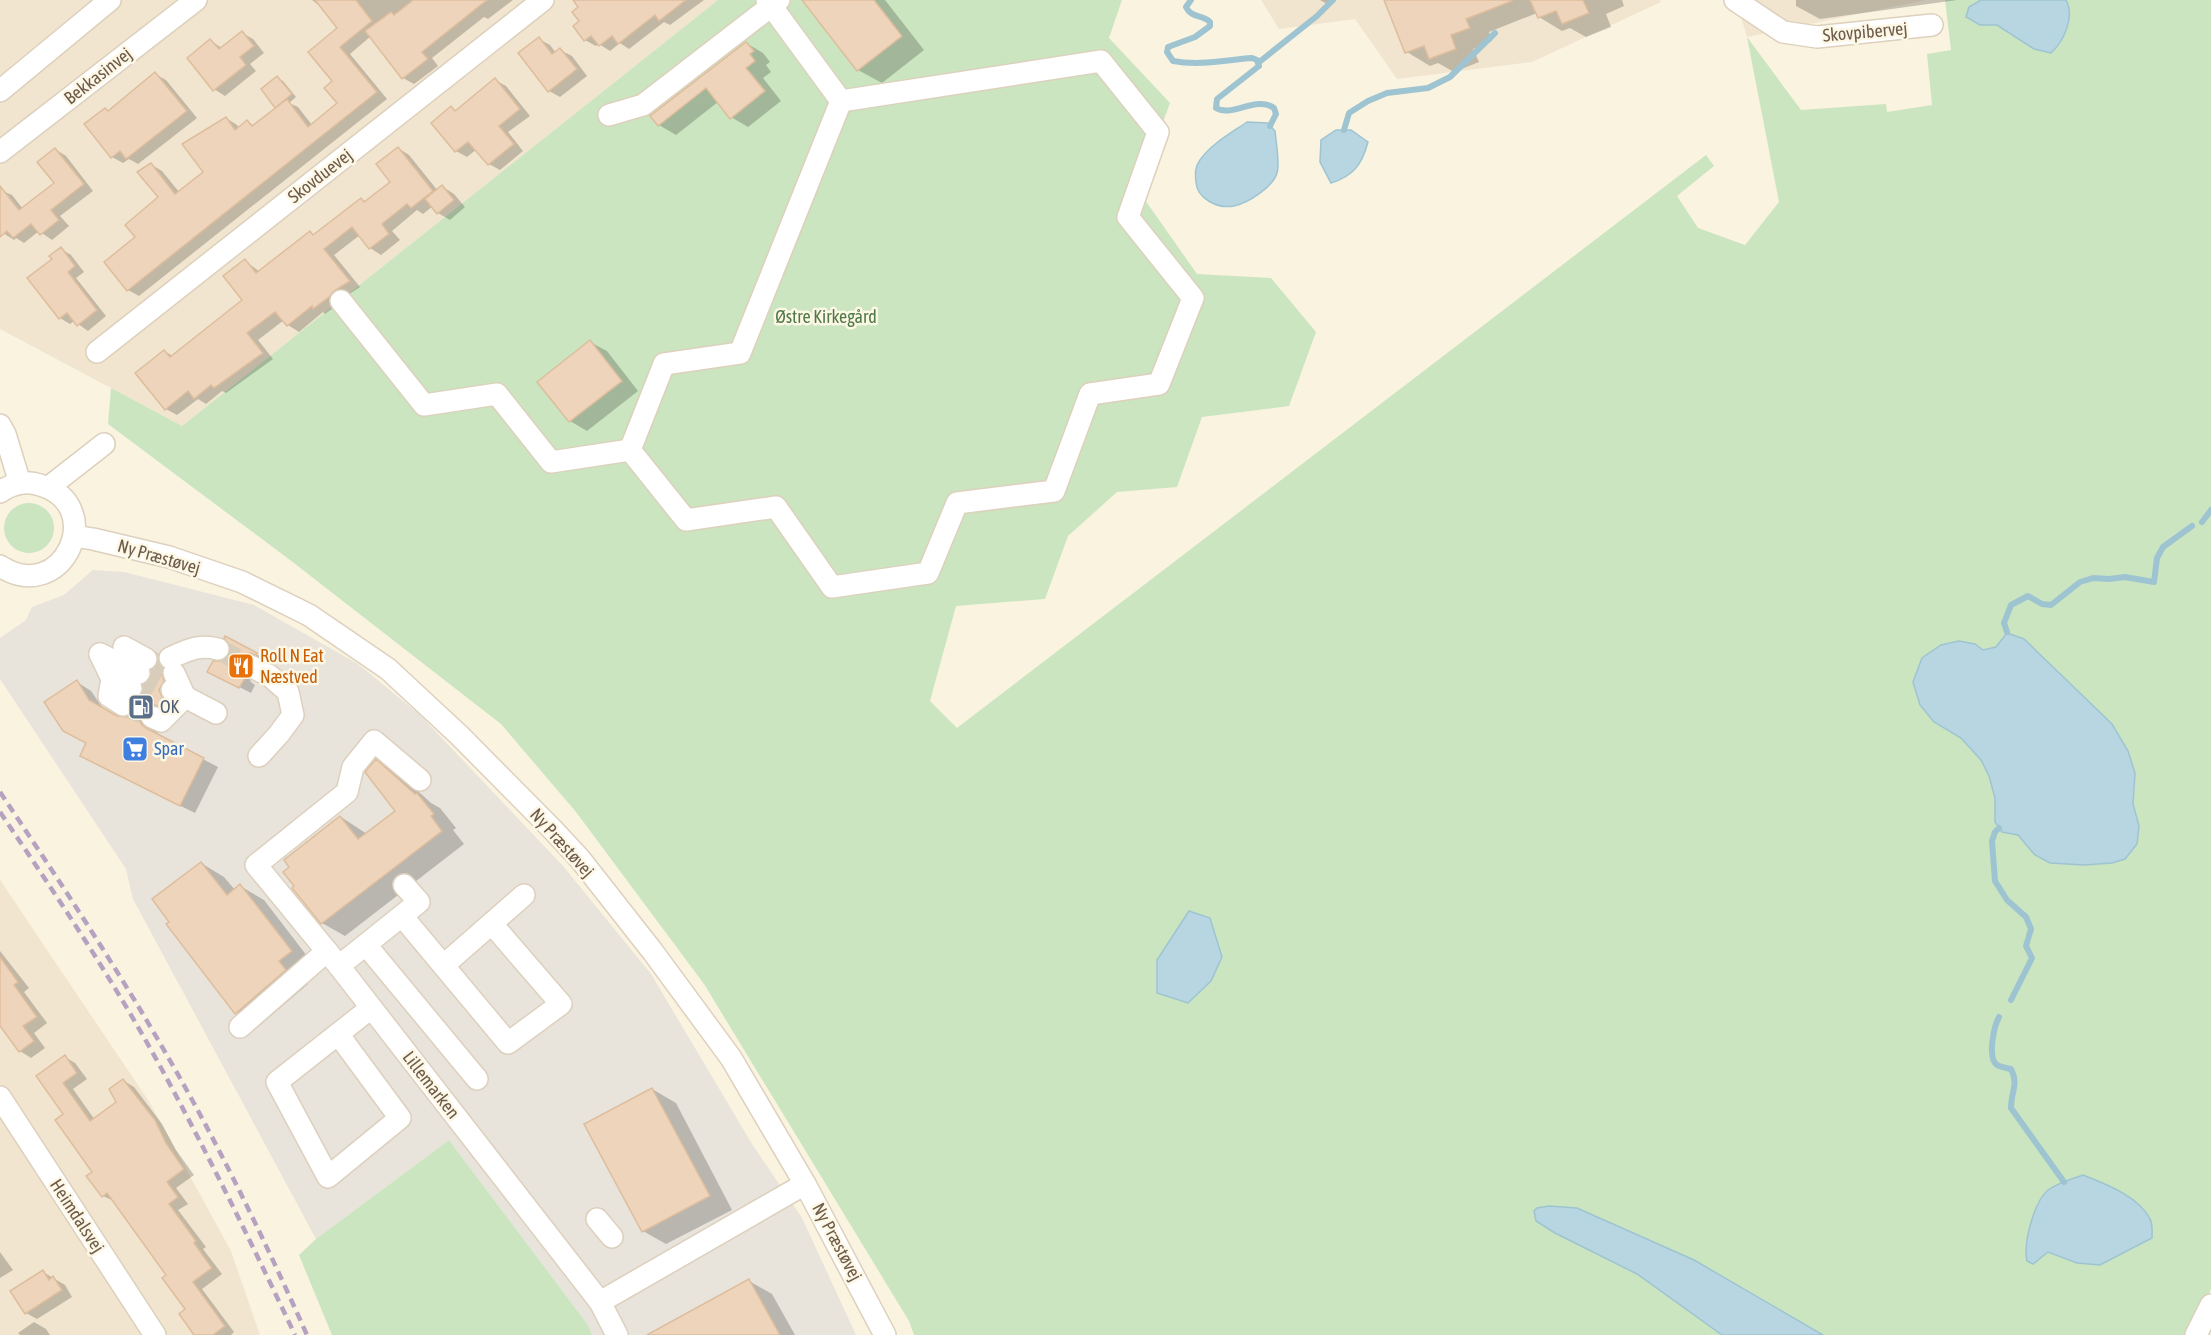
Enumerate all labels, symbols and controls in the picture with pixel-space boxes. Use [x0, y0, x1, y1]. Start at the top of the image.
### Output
street label: Skovpibervej [1822, 17, 1908, 46]
street label: Bekkasinvej [60, 43, 136, 108]
street label: Skovduevej [284, 144, 356, 207]
park label: Østre Kirkegård [775, 306, 877, 327]
street label: Ny Præstøvej [115, 535, 203, 578]
place label: Roll N Eat Næstved [260, 645, 324, 687]
restaurant icon: Roll N Eat Næstved [226, 651, 256, 681]
fuel station icon: OK [126, 692, 156, 722]
place label: OK [160, 696, 180, 717]
supermarket icon: Spar [120, 734, 150, 764]
place label: Spar [154, 738, 184, 759]
street label: Ny Præstøvej [526, 804, 599, 881]
street label: Lillemarken [399, 1047, 464, 1123]
street label: Heimdalsvej [46, 1175, 109, 1256]
street label: Ny Præstøvej [808, 1199, 867, 1284]

